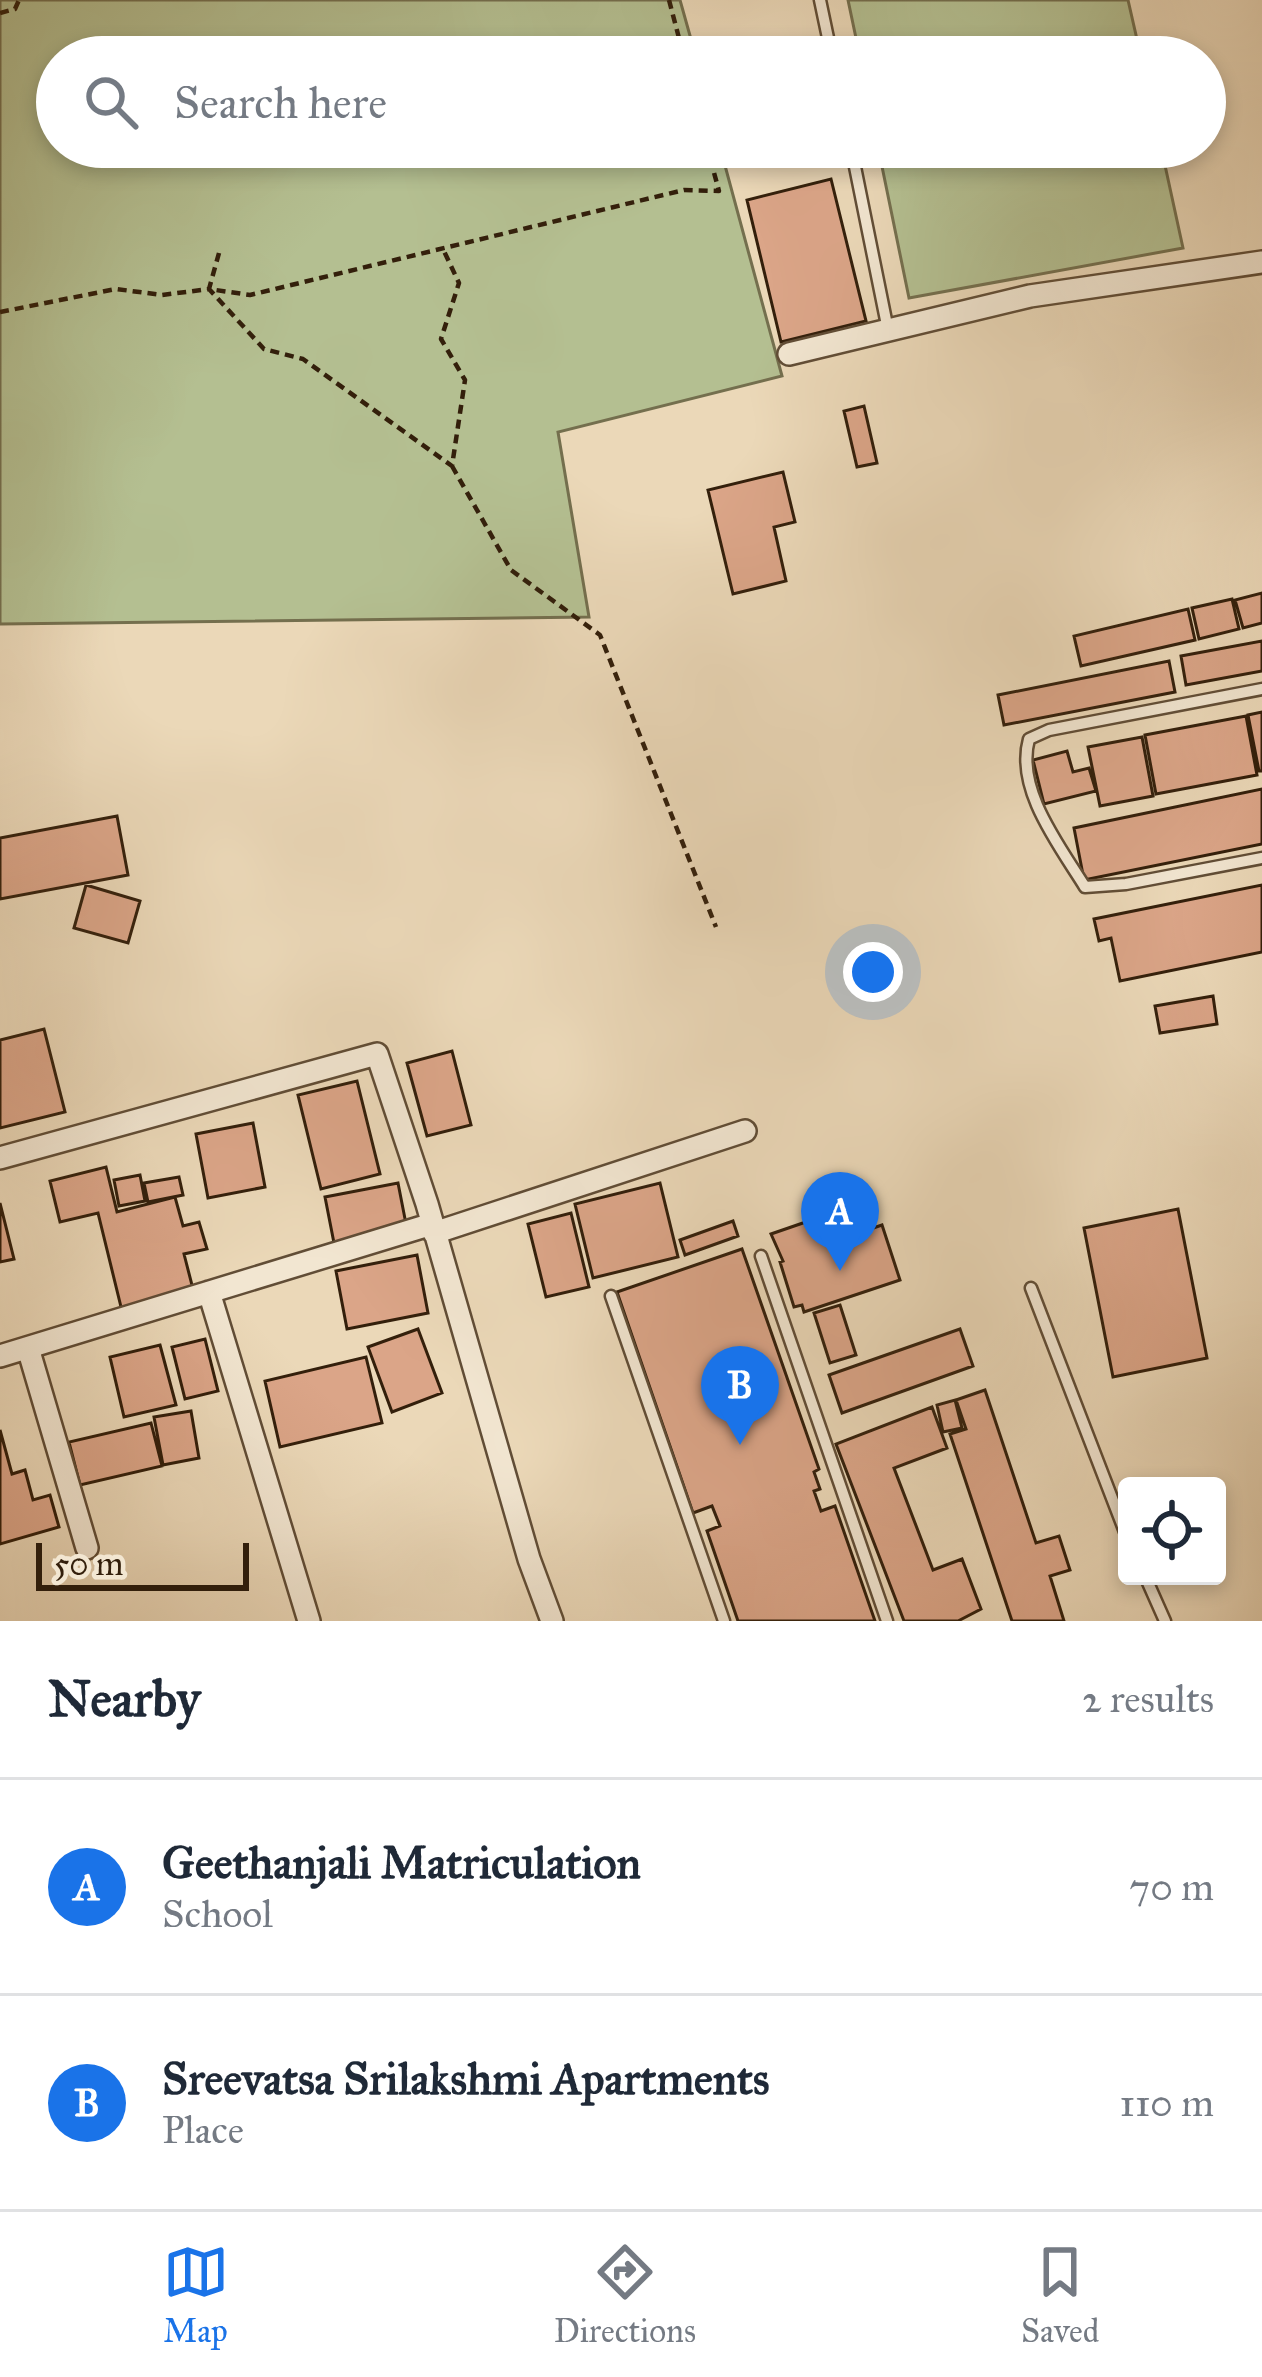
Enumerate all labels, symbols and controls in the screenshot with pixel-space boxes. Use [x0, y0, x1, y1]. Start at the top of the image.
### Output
search box [36, 36, 1226, 168]
icon: search [78, 69, 144, 135]
text: Search here [174, 75, 387, 130]
your location [843, 942, 903, 1002]
pin: A [801, 1172, 879, 1271]
pin: B [701, 1346, 779, 1445]
map controls [1118, 1477, 1226, 1585]
button: locate [1118, 1477, 1226, 1585]
scale bar [36, 1537, 249, 1590]
text: 50 m [54, 1544, 123, 1584]
text: Nearby [48, 1668, 200, 1730]
text: 2 results [1082, 1675, 1214, 1723]
text: Geethanjali Matriculation [162, 1835, 641, 1890]
text: A [74, 1863, 100, 1911]
text: 70 m [1129, 1863, 1214, 1911]
text: School [162, 1890, 273, 1938]
text: Sreevatsa Srilakshmi Apartments [162, 2051, 769, 2106]
text: B [74, 2079, 100, 2127]
text: 110 m [1119, 2079, 1214, 2127]
text: Place [162, 2106, 244, 2154]
tab: Map [163, 2239, 229, 2351]
tab: Directions [554, 2239, 696, 2351]
tab: Saved [1021, 2239, 1099, 2351]

